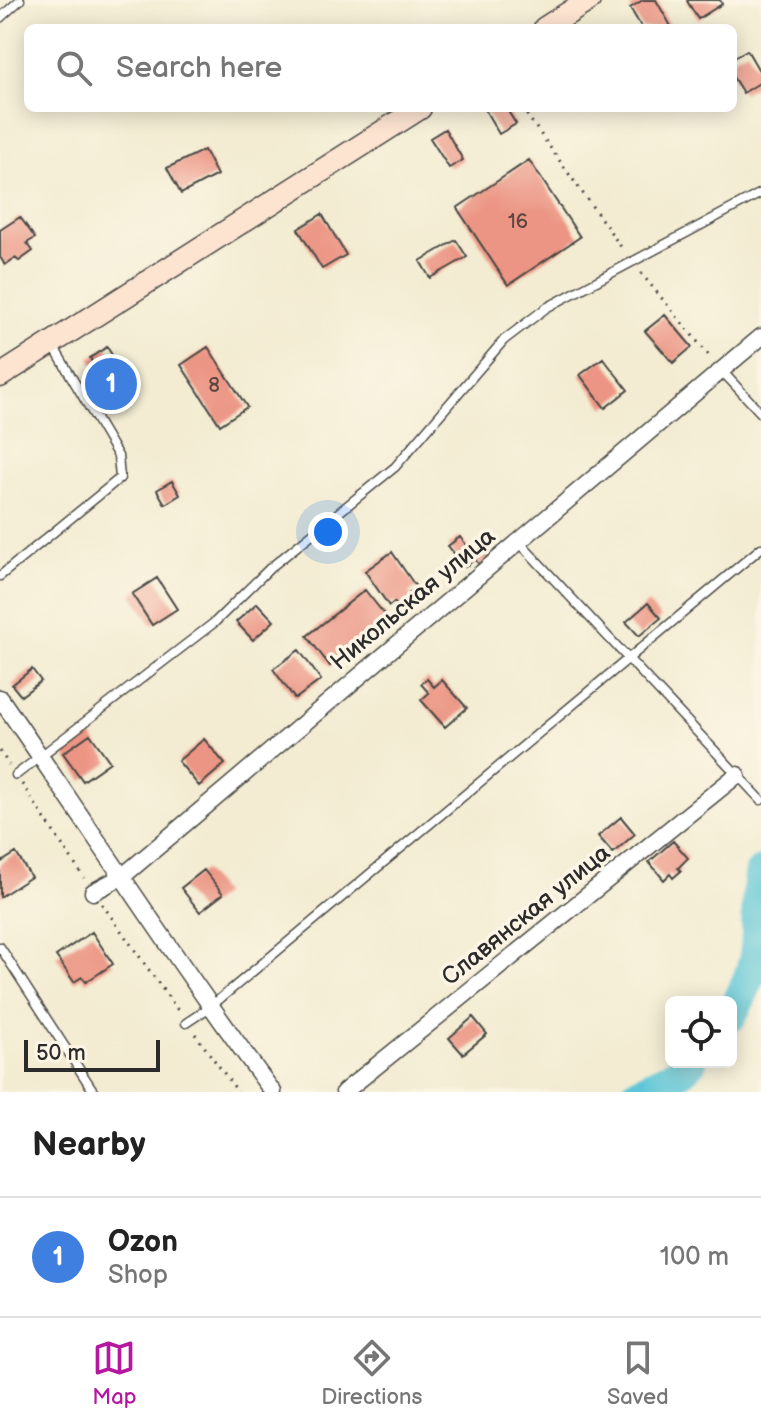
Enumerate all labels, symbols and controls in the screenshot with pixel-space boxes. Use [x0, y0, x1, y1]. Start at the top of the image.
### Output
search box [24, 24, 737, 112]
icon: search [52, 46, 96, 90]
text: Search here [116, 50, 282, 86]
house number: 16 [508, 210, 528, 234]
pin: 1 [85, 354, 137, 414]
house number: 8 [208, 374, 220, 398]
your location [308, 512, 348, 552]
street label: Никольская улица [325, 522, 501, 676]
street label: Славянская улица [436, 838, 616, 992]
map controls [665, 996, 737, 1068]
button: locate [665, 996, 737, 1068]
scale bar [24, 1036, 160, 1072]
text: 50 m [36, 1040, 86, 1067]
text: Nearby [32, 1124, 146, 1165]
text: Ozon [108, 1224, 178, 1260]
text: 1 [53, 1242, 63, 1273]
text: 100 m [660, 1242, 729, 1273]
text: Shop [108, 1260, 168, 1291]
tab: Map [92, 1336, 137, 1411]
tab: Directions [321, 1336, 422, 1411]
tab: Saved [607, 1336, 669, 1411]

